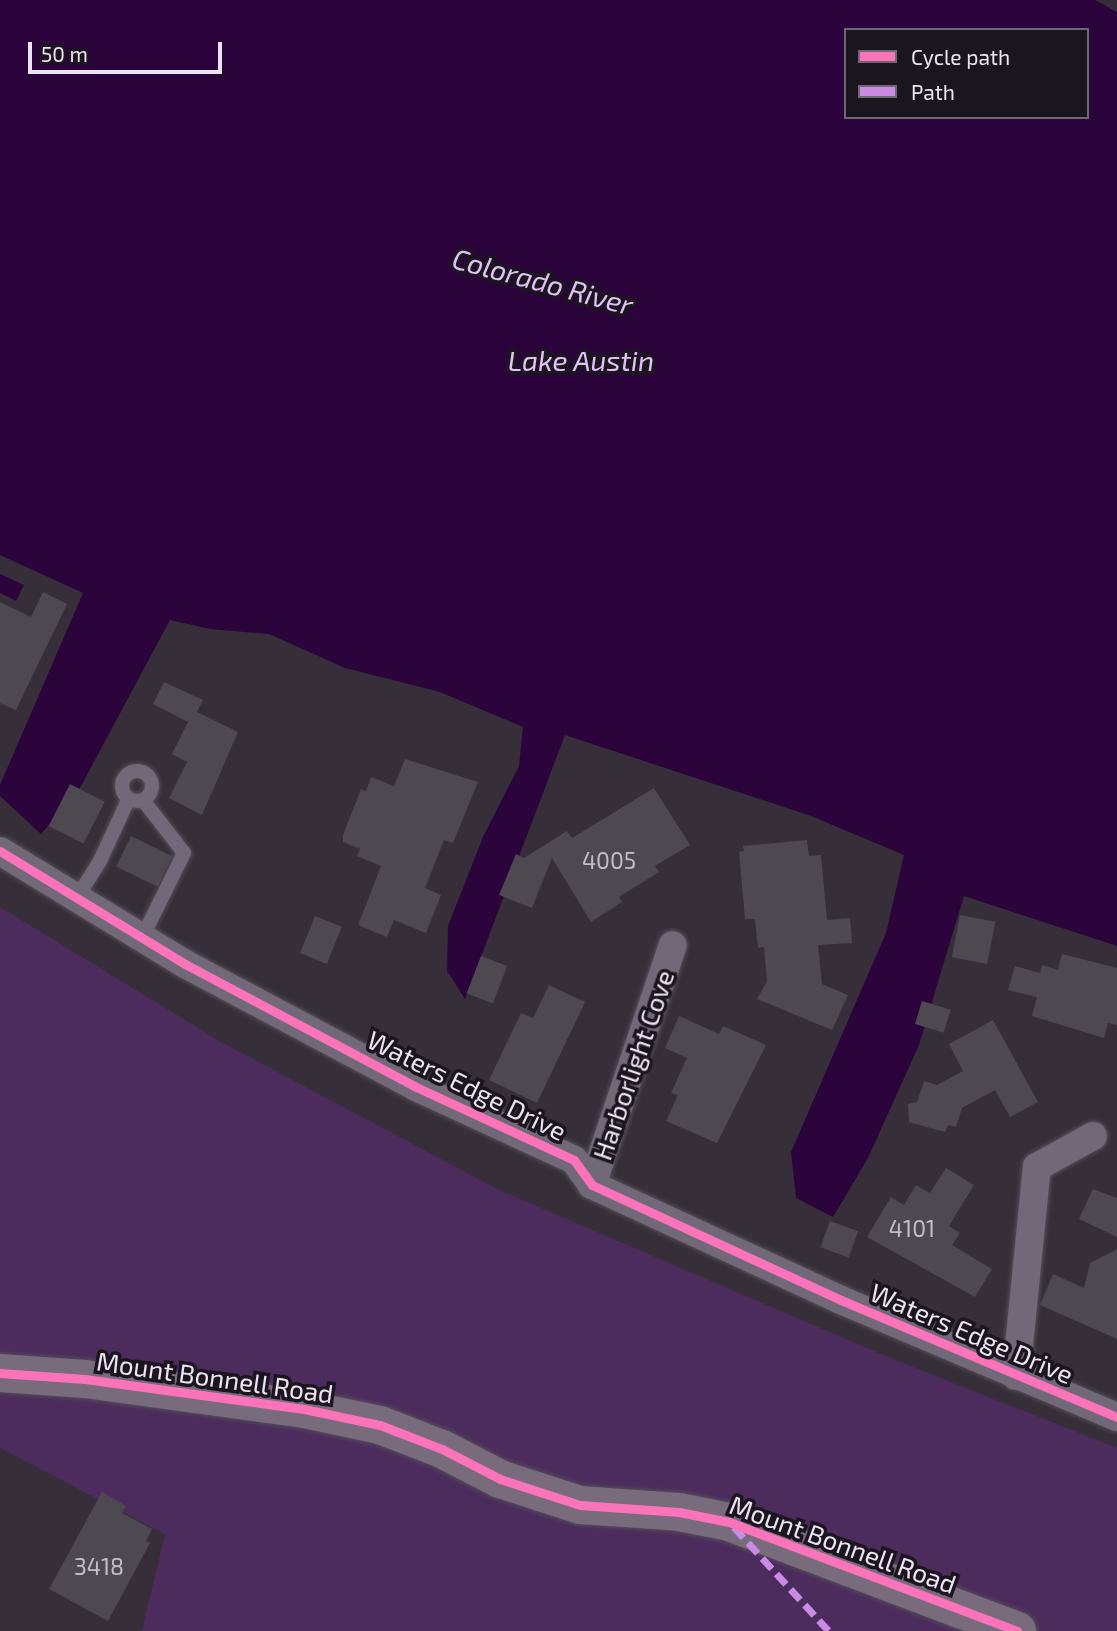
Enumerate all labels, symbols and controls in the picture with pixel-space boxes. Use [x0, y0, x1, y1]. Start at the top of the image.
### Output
scale bar [32, 28, 226, 72]
legend [844, 28, 1089, 119]
text: 50 m [41, 41, 88, 66]
text: Cycle path [911, 44, 1010, 69]
text: Path [911, 79, 955, 104]
water label: Colorado River [449, 241, 637, 321]
water label: Lake Austin [508, 343, 654, 377]
house number: 4005 [582, 846, 636, 874]
street label: Harborlight Cove [586, 966, 680, 1164]
street label: Waters Edge Drive [363, 1023, 571, 1147]
house number: 4101 [889, 1214, 935, 1242]
street label: Waters Edge Drive [866, 1276, 1078, 1390]
street label: Mount Bonnell Road [94, 1345, 336, 1409]
street label: Mount Bonnell Road [725, 1488, 961, 1600]
house number: 3418 [74, 1552, 124, 1580]

